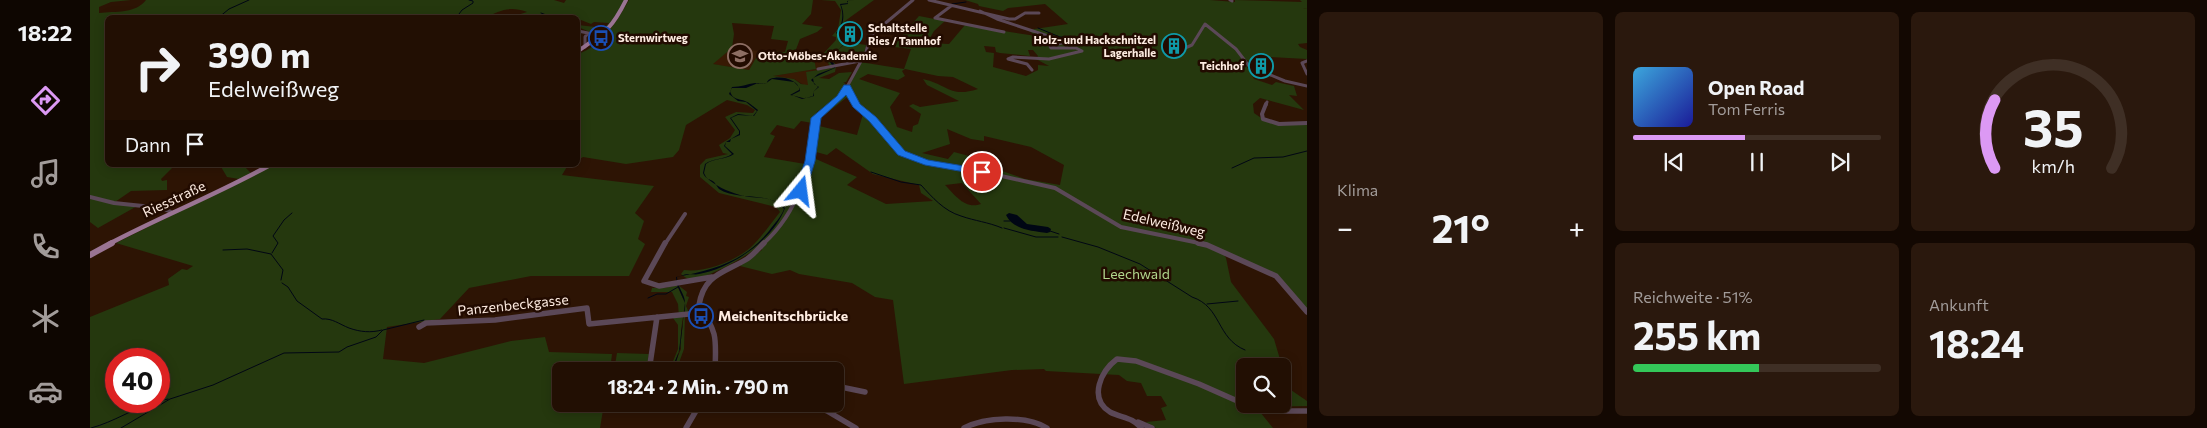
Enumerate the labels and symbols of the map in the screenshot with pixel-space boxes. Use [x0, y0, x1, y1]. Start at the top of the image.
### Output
building icon: Schaltstelle Ries / Tannhof [837, 21, 863, 47]
place label: Schaltstelle Ries / Tannhof [868, 21, 942, 47]
bus stop icon: Sternwirtweg [588, 25, 614, 51]
place label: Sternwirtweg [618, 31, 688, 44]
place label: Holz- und Hackschnitzel Lagerhalle [1034, 33, 1156, 59]
building icon: Holz- und Hackschnitzel Lagerhalle [1161, 33, 1187, 59]
school or university icon: Otto-Möbes-Akademie [727, 43, 753, 69]
place label: Otto-Möbes-Akademie [758, 49, 877, 62]
building icon: Teichhof [1248, 53, 1274, 79]
place label: Teichhof [1200, 59, 1244, 72]
pin [961, 151, 1003, 193]
position arrow [774, 164, 826, 216]
street label: Riesstraße [140, 177, 208, 221]
street label: Edelweißweg [1122, 205, 1207, 240]
park label: Leechwald [1102, 265, 1170, 282]
street label: Panzenbeckgasse [457, 290, 569, 319]
bus stop icon: Meichenitschbrücke [688, 303, 714, 329]
place label: Meichenitschbrücke [718, 307, 848, 324]
speed limit sign: 40 [105, 348, 170, 413]

